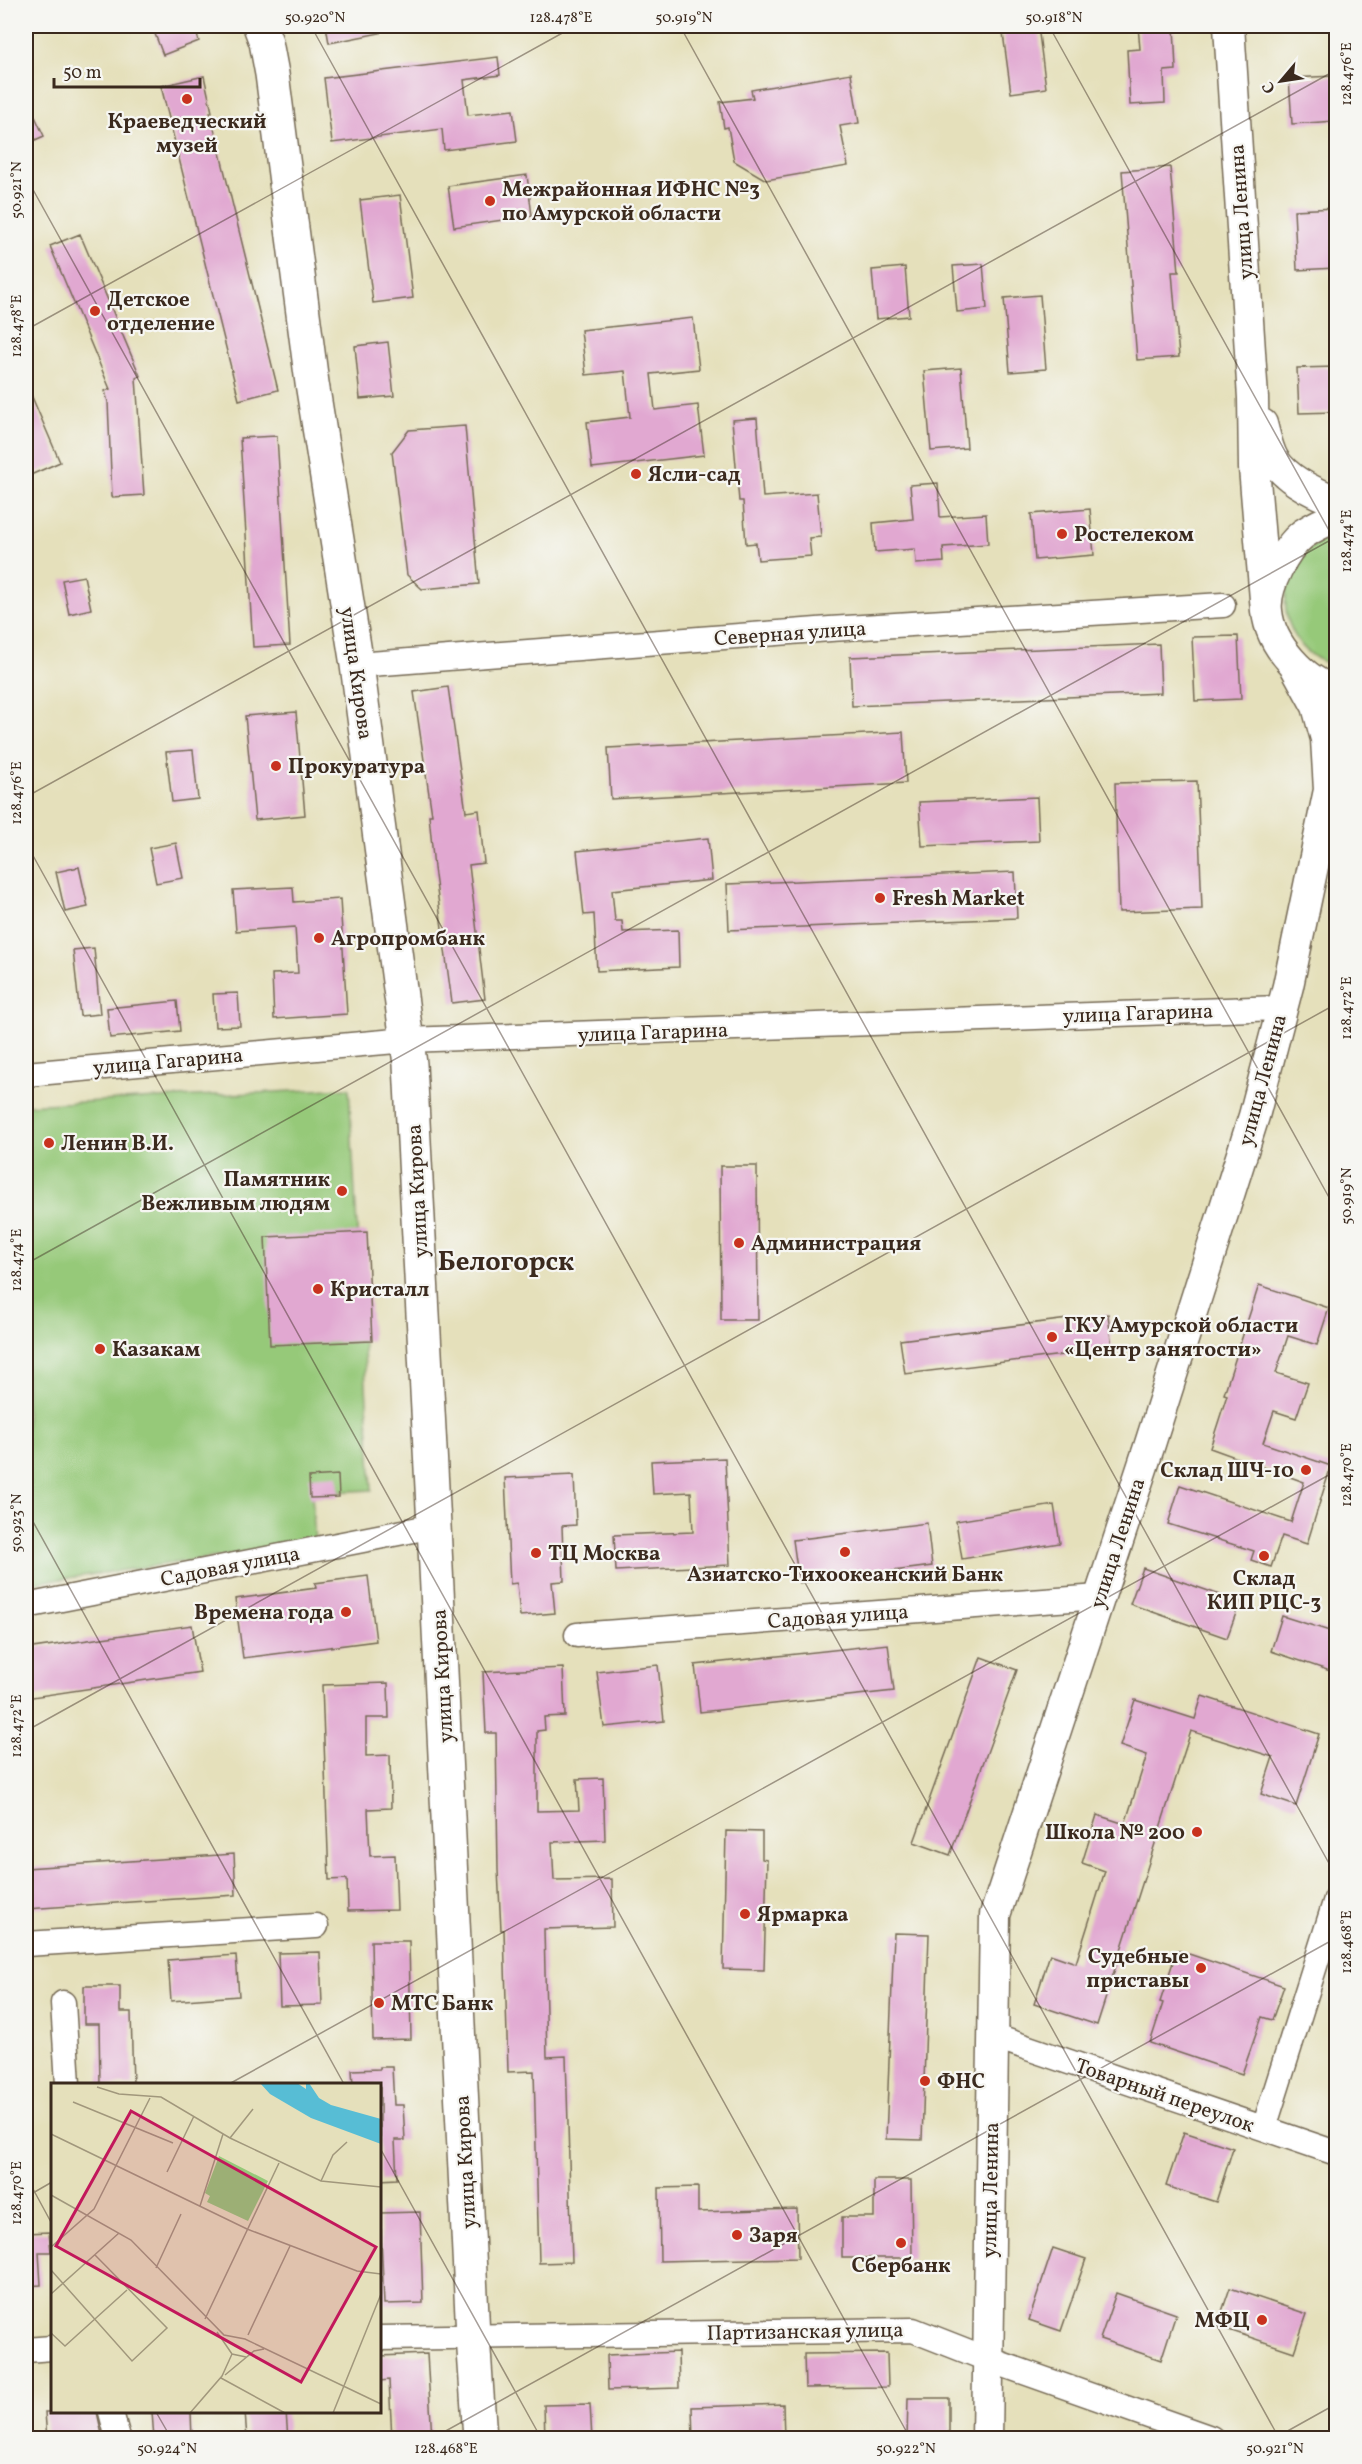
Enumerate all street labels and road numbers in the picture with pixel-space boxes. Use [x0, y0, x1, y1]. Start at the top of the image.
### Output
street label: улица Ленина [1223, 143, 1262, 281]
street label: улица Кирова [332, 605, 379, 742]
street label: Северная улица [713, 615, 867, 654]
street label: улица Гагарина [1062, 997, 1214, 1032]
street label: улица Ленина [1232, 1011, 1295, 1150]
street label: улица Гагарина [577, 1016, 729, 1051]
street label: улица Гагарина [92, 1041, 244, 1084]
street label: улица Кирова [401, 1123, 436, 1259]
street label: улица Ленина [1084, 1474, 1153, 1612]
street label: Садовая улица [158, 1540, 302, 1595]
street label: Садовая улица [767, 1598, 910, 1637]
street label: улица Кирова [426, 1608, 461, 1744]
street label: Товарный переулок [1071, 2052, 1258, 2141]
street label: улица Кирова [449, 2094, 484, 2230]
street label: улица Ленина [976, 2122, 1007, 2258]
street label: Партизанская улица [706, 2316, 904, 2349]

